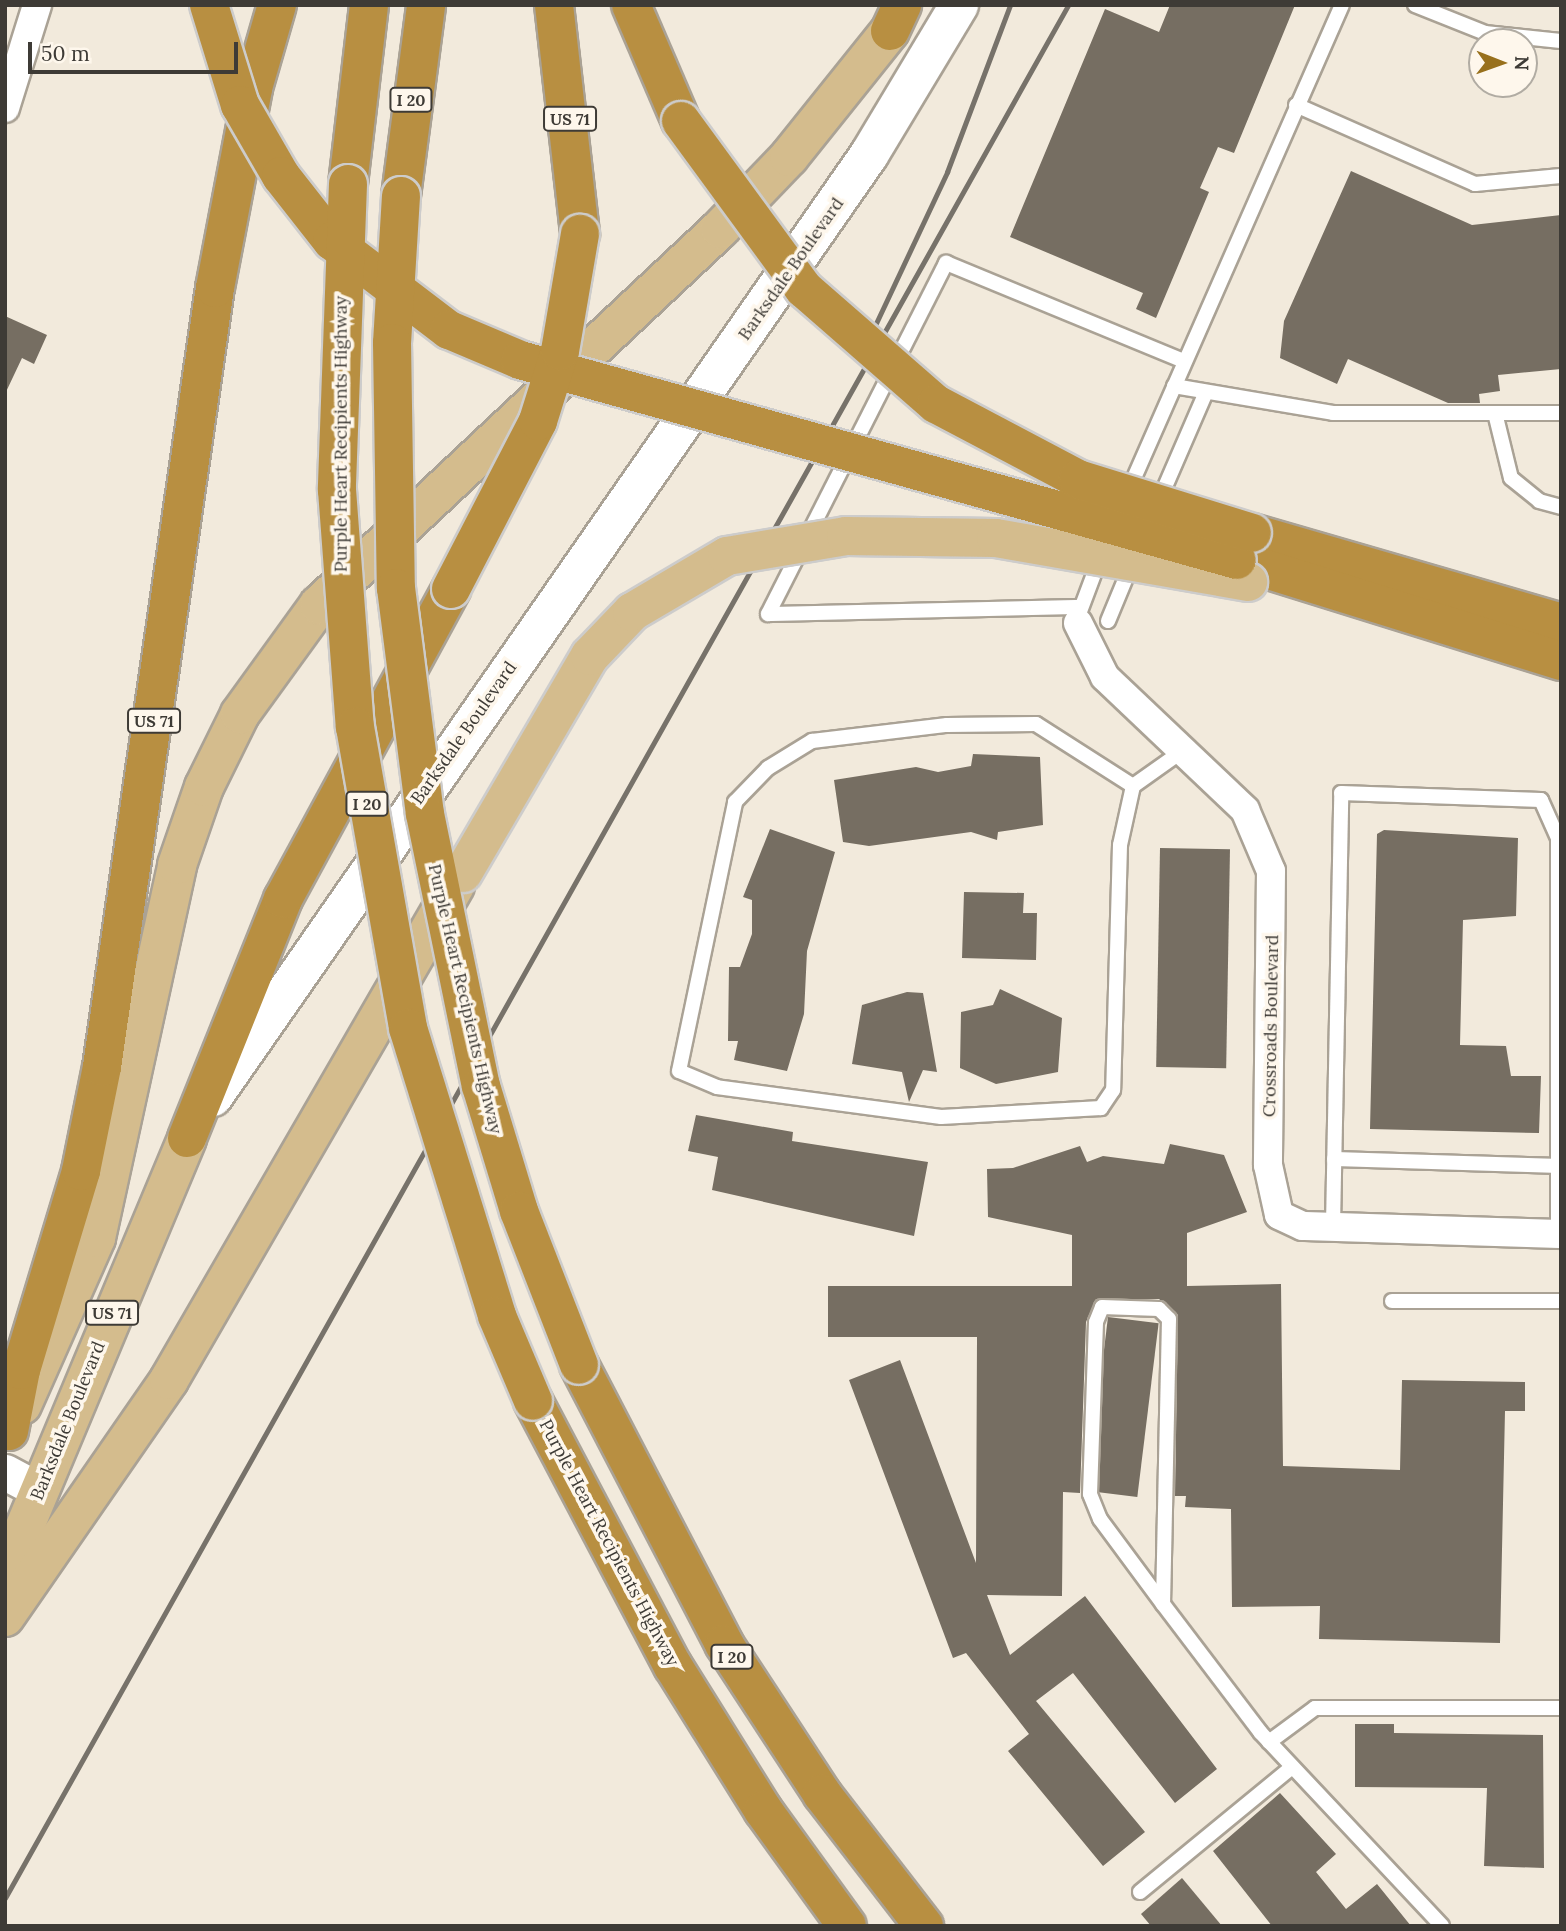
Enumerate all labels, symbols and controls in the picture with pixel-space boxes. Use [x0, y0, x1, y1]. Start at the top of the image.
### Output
scale bar [32, 28, 242, 72]
north arrow [1468, 28, 1538, 98]
text: 50 m [41, 40, 90, 67]
text: N [1510, 56, 1534, 71]
road number: I 20 [388, 88, 434, 113]
road number: US 71 [542, 106, 598, 132]
street label: Barksdale Boulevard [734, 193, 848, 345]
street label: Purple Heart Recipients Highway [330, 296, 352, 572]
street label: Barksdale Boulevard [407, 657, 521, 809]
road number: US 71 [126, 708, 182, 734]
road number: I 20 [344, 792, 390, 817]
street label: Purple Heart Recipients Highway [423, 862, 507, 1136]
street label: Crossroads Boulevard [1259, 935, 1283, 1117]
road number: US 71 [84, 1301, 140, 1326]
street label: Barksdale Boulevard [26, 1338, 110, 1504]
street label: Purple Heart Recipients Highway [535, 1416, 683, 1670]
road number: I 20 [709, 1644, 755, 1670]

